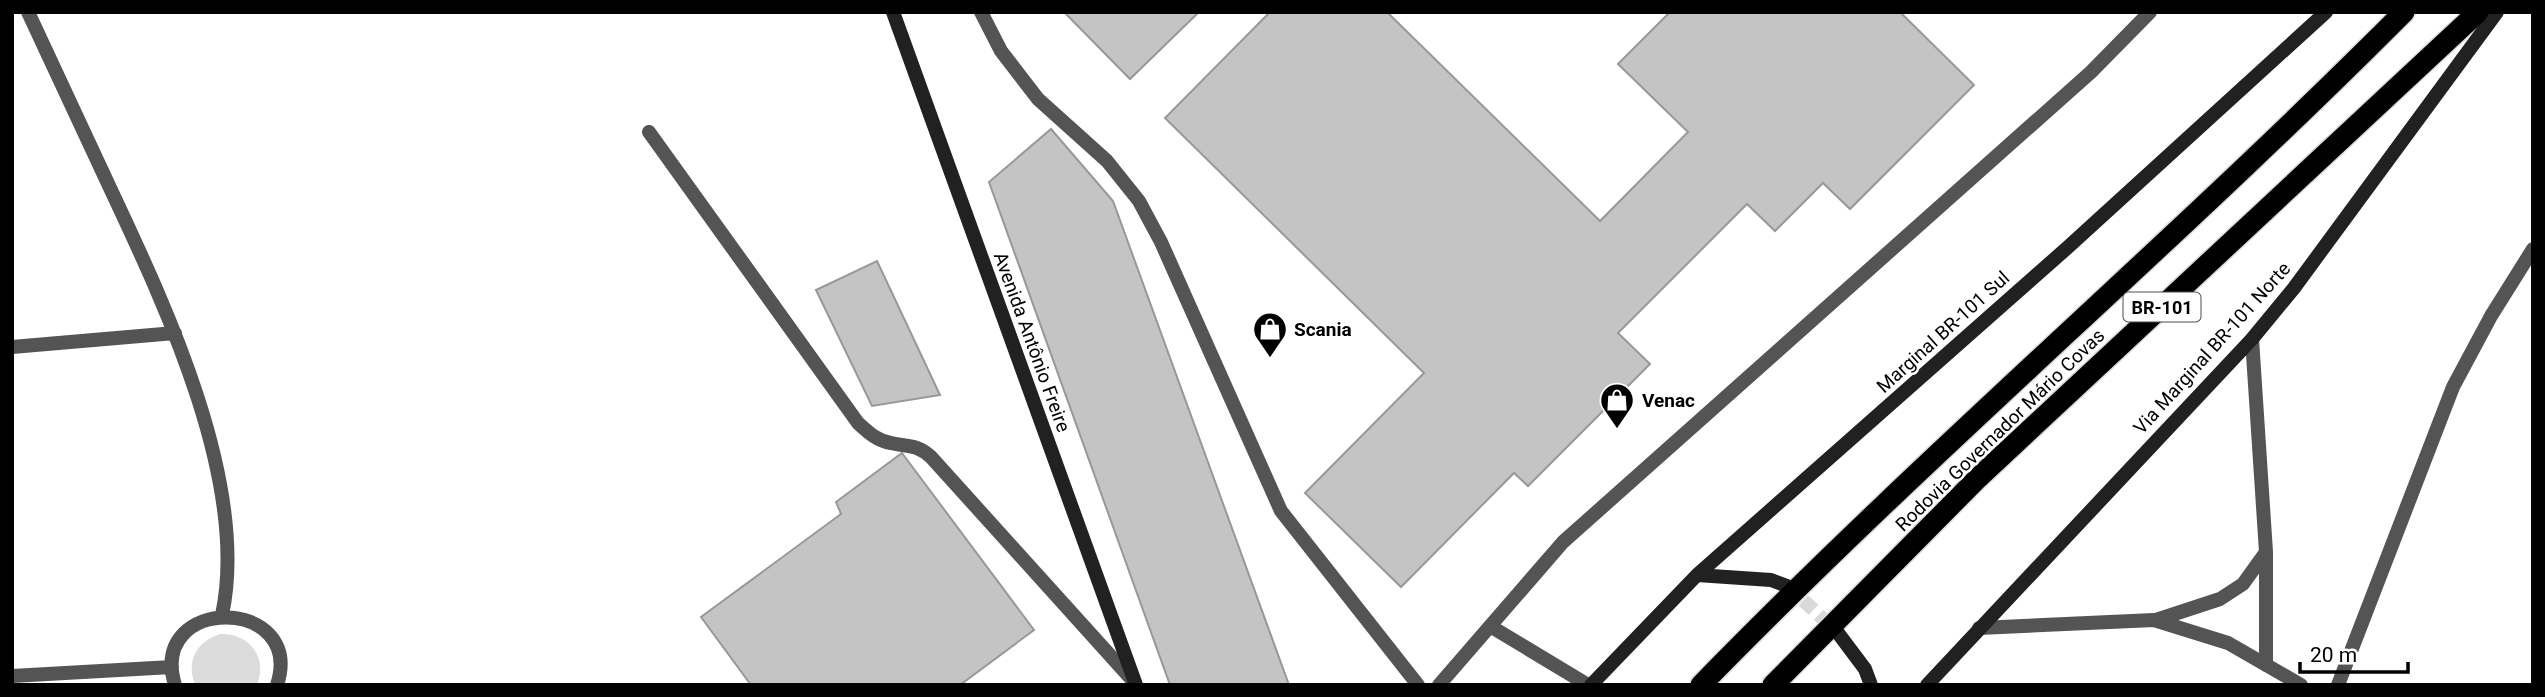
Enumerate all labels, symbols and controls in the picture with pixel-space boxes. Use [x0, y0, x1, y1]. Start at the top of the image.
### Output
street label: Avenida Antônio Freire [989, 249, 1075, 435]
street label: Via Marginal BR-101 Norte [2129, 257, 2295, 439]
street label: Marginal BR-101 Sul [1872, 266, 2014, 398]
road number: BR-101 [2124, 292, 2200, 321]
shop icon: Scania [1251, 310, 1289, 359]
place label: Scania [1294, 318, 1352, 341]
street label: Rodovia Governador Mário Covas [1891, 324, 2109, 536]
shop icon: Venac [1598, 381, 1636, 430]
place label: Venac [1642, 389, 1695, 412]
scale bar [2300, 630, 2408, 674]
text: 20 m [2310, 643, 2357, 667]

